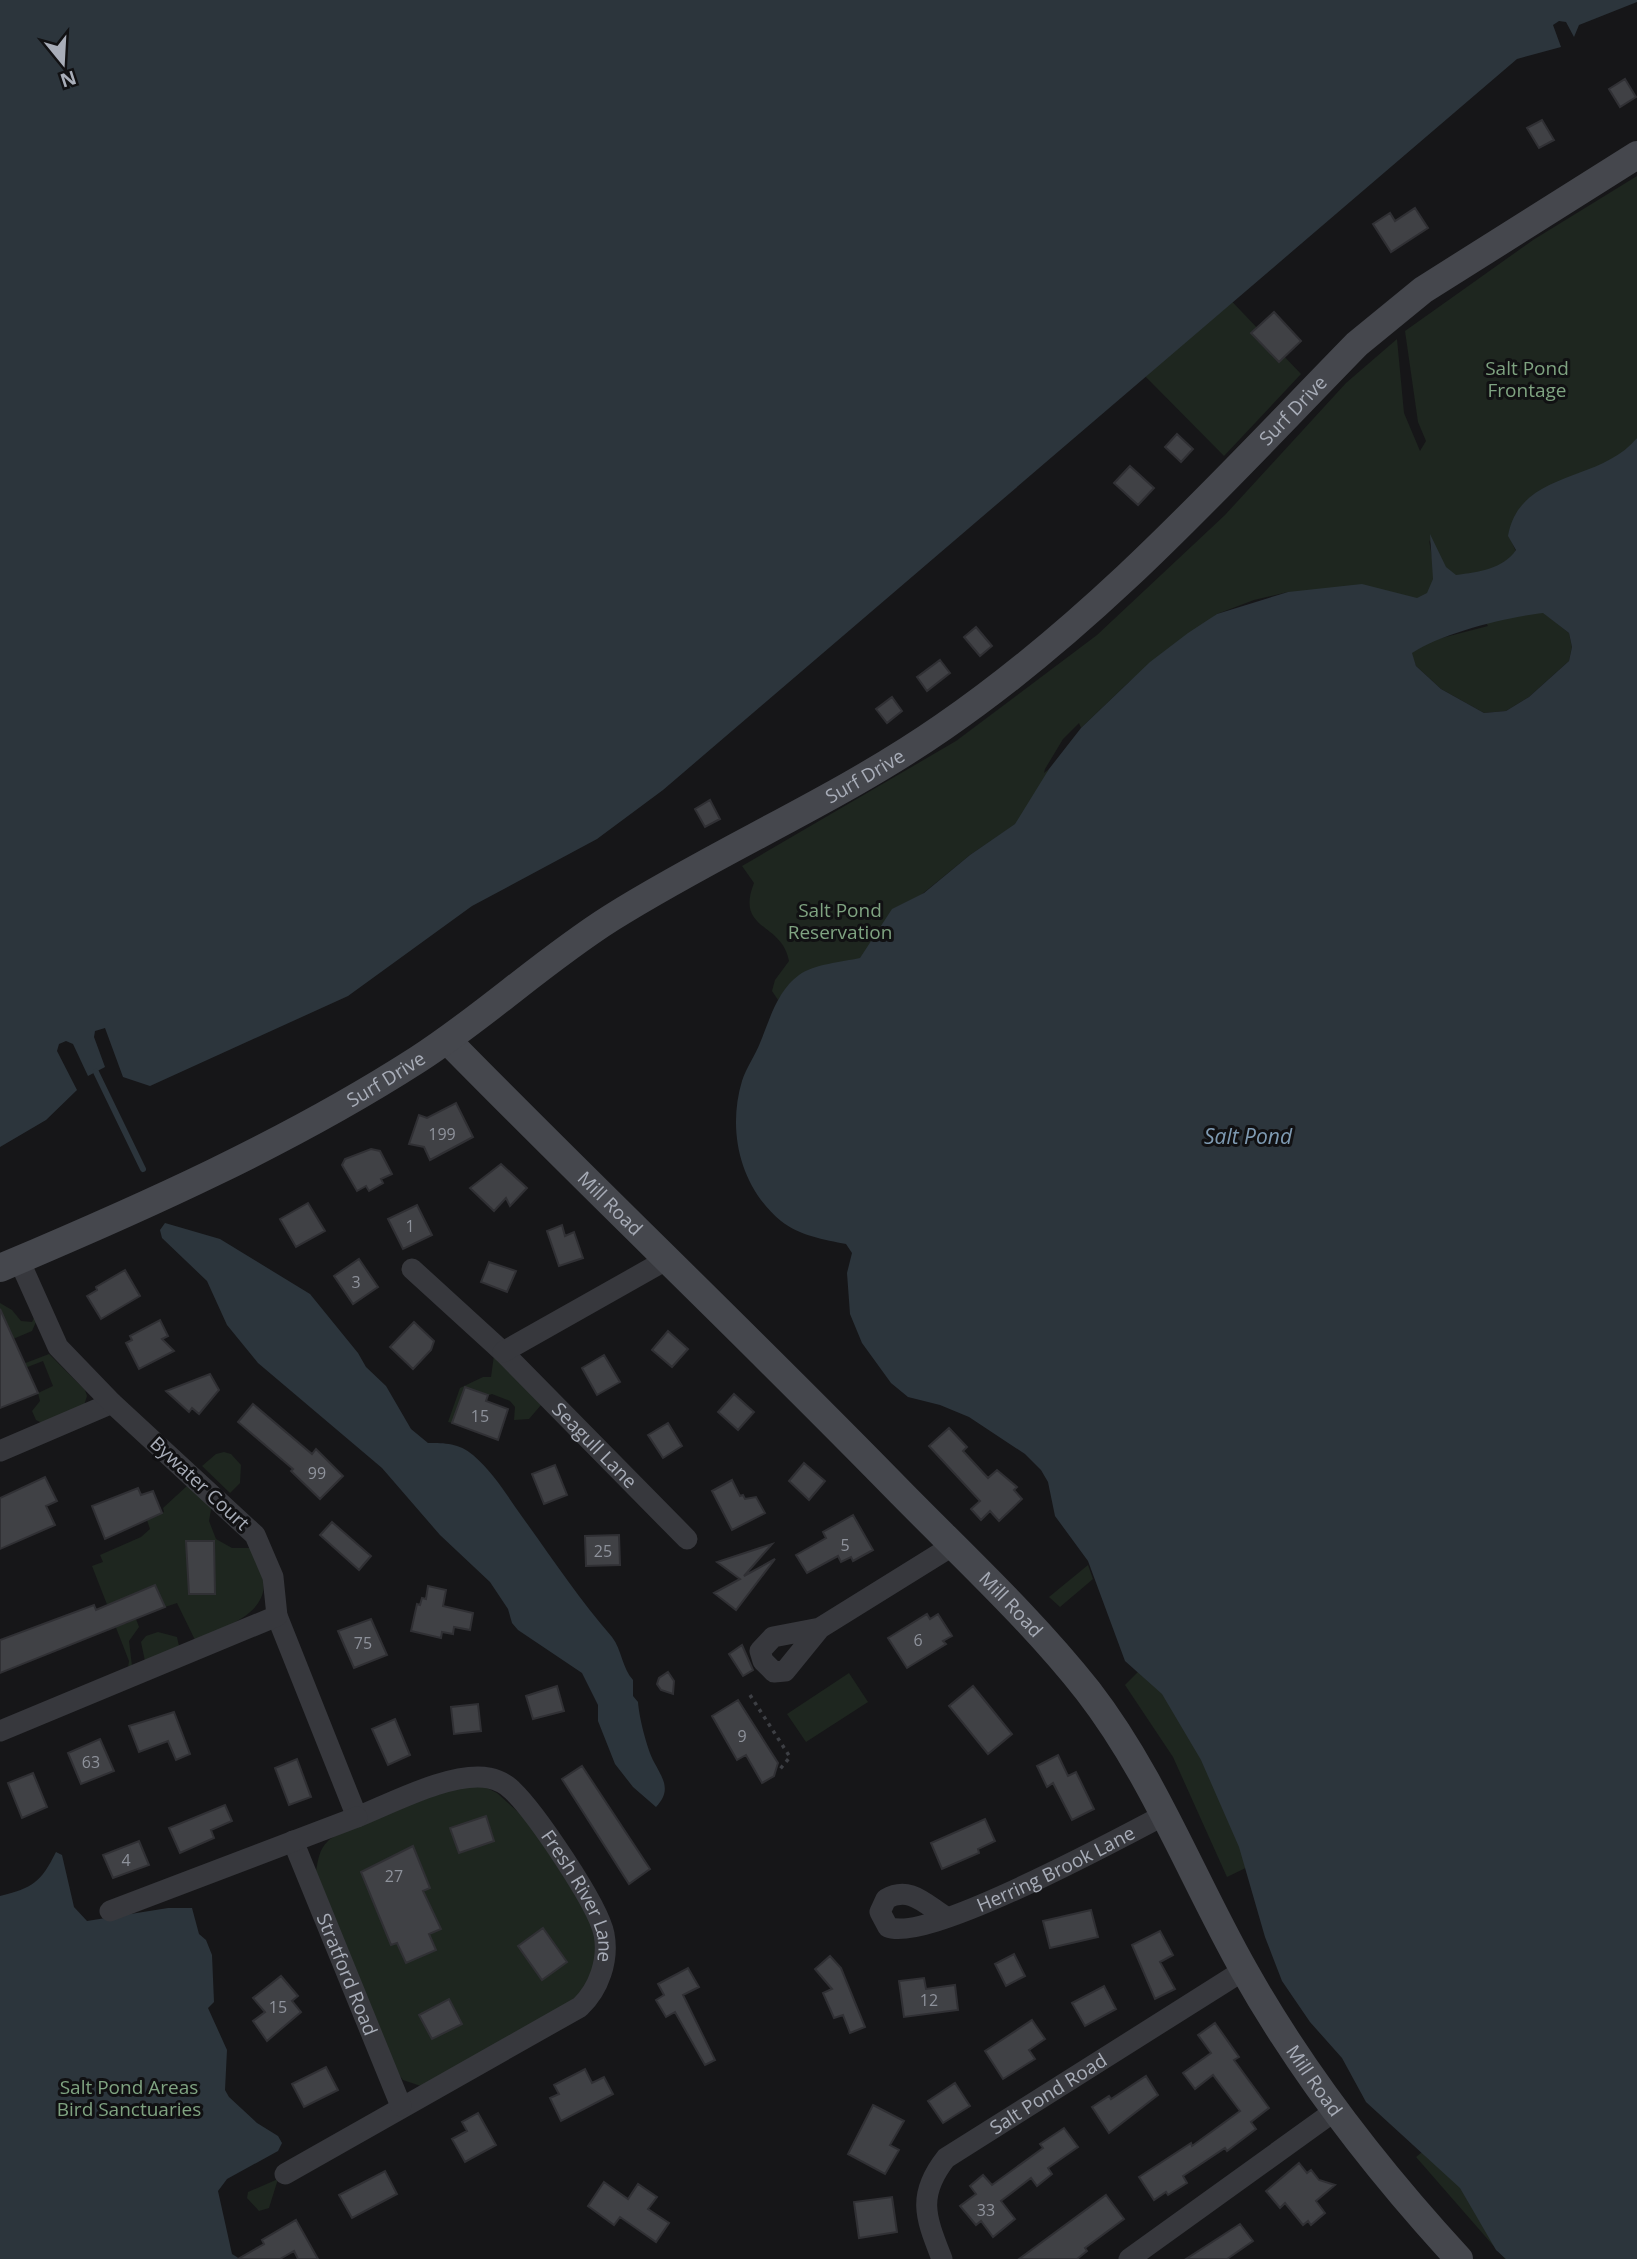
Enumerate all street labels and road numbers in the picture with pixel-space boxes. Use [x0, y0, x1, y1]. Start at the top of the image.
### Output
street label: Surf Drive [1253, 370, 1333, 451]
street label: Surf Drive [821, 743, 909, 809]
street label: Surf Drive [342, 1045, 430, 1113]
street label: Mill Road [572, 1165, 649, 1241]
street label: Seagull Lane [547, 1397, 643, 1494]
street label: Bywater Court [145, 1430, 255, 1536]
street label: Mill Road [974, 1566, 1049, 1643]
street label: Herring Brook Lane [972, 1820, 1139, 1918]
street label: Fresh River Lane [535, 1825, 618, 1964]
street label: Stratford Road [311, 1909, 384, 2039]
street label: Mill Road [1280, 2040, 1348, 2122]
street label: Salt Pond Road [985, 2047, 1112, 2140]

